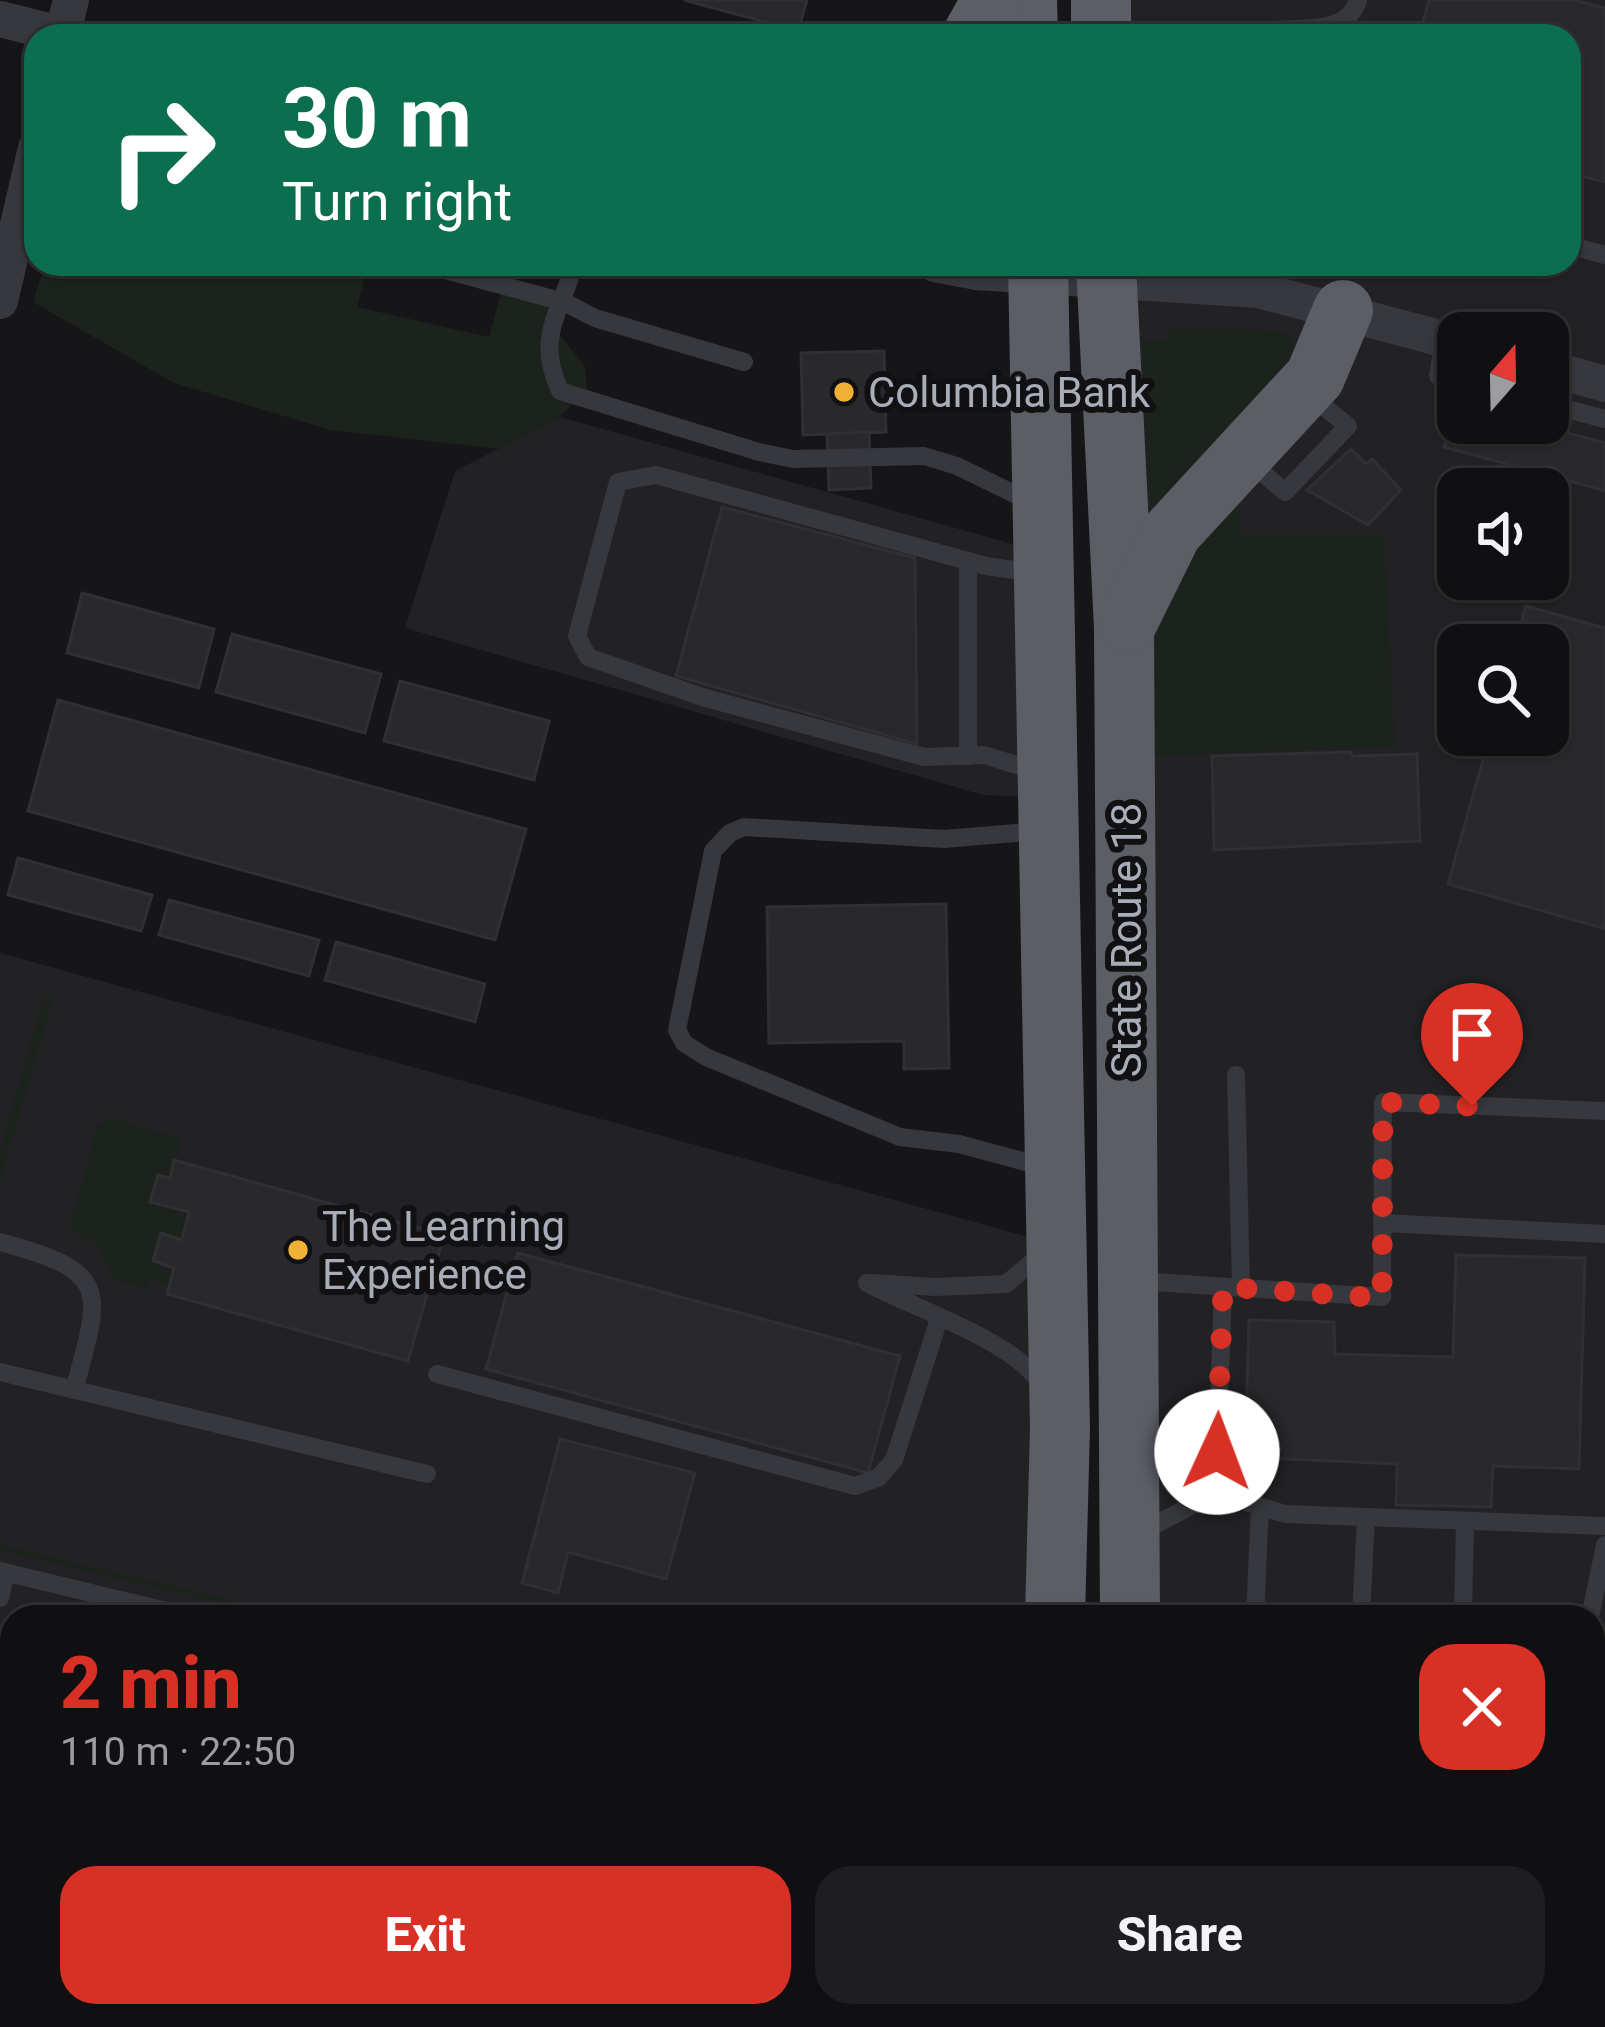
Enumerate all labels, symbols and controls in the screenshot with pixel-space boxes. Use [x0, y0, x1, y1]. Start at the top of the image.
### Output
text: 30 m [282, 69, 472, 168]
icon: right [84, 72, 240, 228]
text: Turn right [282, 170, 512, 233]
north arrow [1437, 312, 1569, 444]
map controls [1437, 312, 1569, 756]
place label: Columbia Bank [868, 368, 1151, 417]
marker: Columbia Bank [831, 379, 857, 405]
button: sound [1437, 468, 1569, 600]
button: search [1437, 624, 1569, 756]
street label: State Route 18 [1102, 803, 1151, 1077]
pin [1421, 983, 1523, 1106]
icon: arrive [1439, 1001, 1505, 1067]
place label: The Learning Experience [322, 1202, 565, 1299]
marker: The Learning Experience [285, 1237, 311, 1263]
position arrow [1154, 1389, 1280, 1515]
text: 2 min [60, 1641, 242, 1726]
button: close [1419, 1644, 1545, 1770]
text: 110 m · 22:50 [60, 1729, 296, 1775]
button: Exit [60, 1866, 791, 2004]
button: Share [815, 1866, 1545, 2004]

